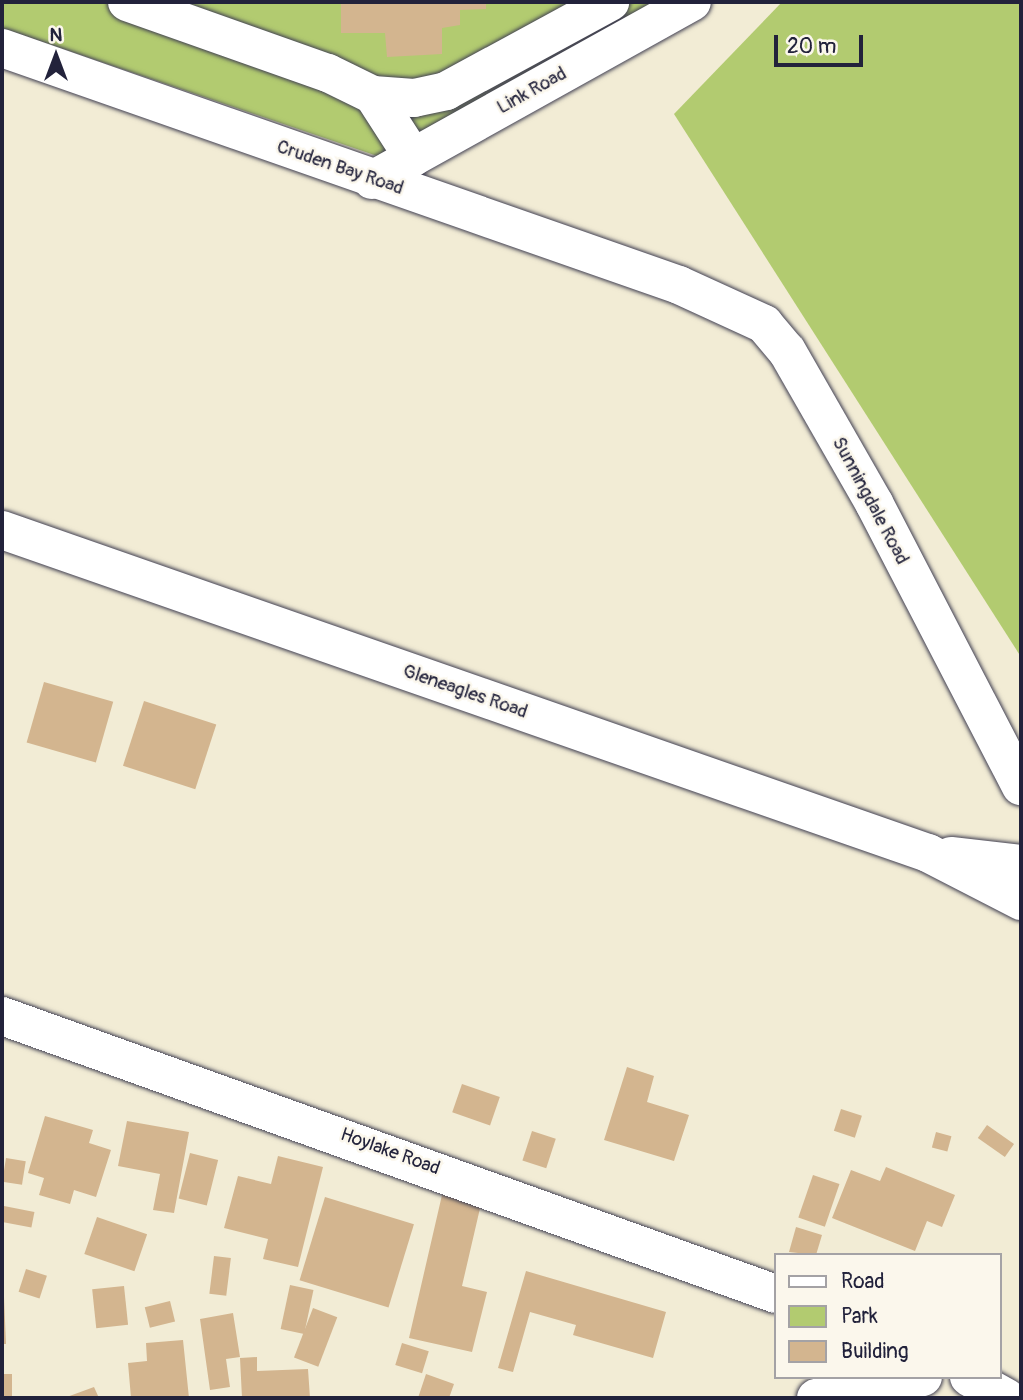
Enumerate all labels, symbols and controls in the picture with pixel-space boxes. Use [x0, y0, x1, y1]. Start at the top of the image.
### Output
north arrow [21, 21, 91, 91]
scale bar [778, 21, 867, 65]
text: N [50, 23, 62, 47]
text: 20 m [787, 33, 836, 60]
street label: Link Road [493, 63, 571, 119]
street label: Cruden Bay Road [274, 136, 406, 200]
street label: Sunningdale Road [827, 433, 913, 569]
street label: Gleneagles Road [400, 660, 530, 724]
street label: Hoylake Road [337, 1123, 443, 1181]
legend [774, 1253, 1002, 1379]
text: Road [841, 1268, 885, 1295]
text: Park [841, 1303, 878, 1330]
text: Building [841, 1338, 908, 1365]

